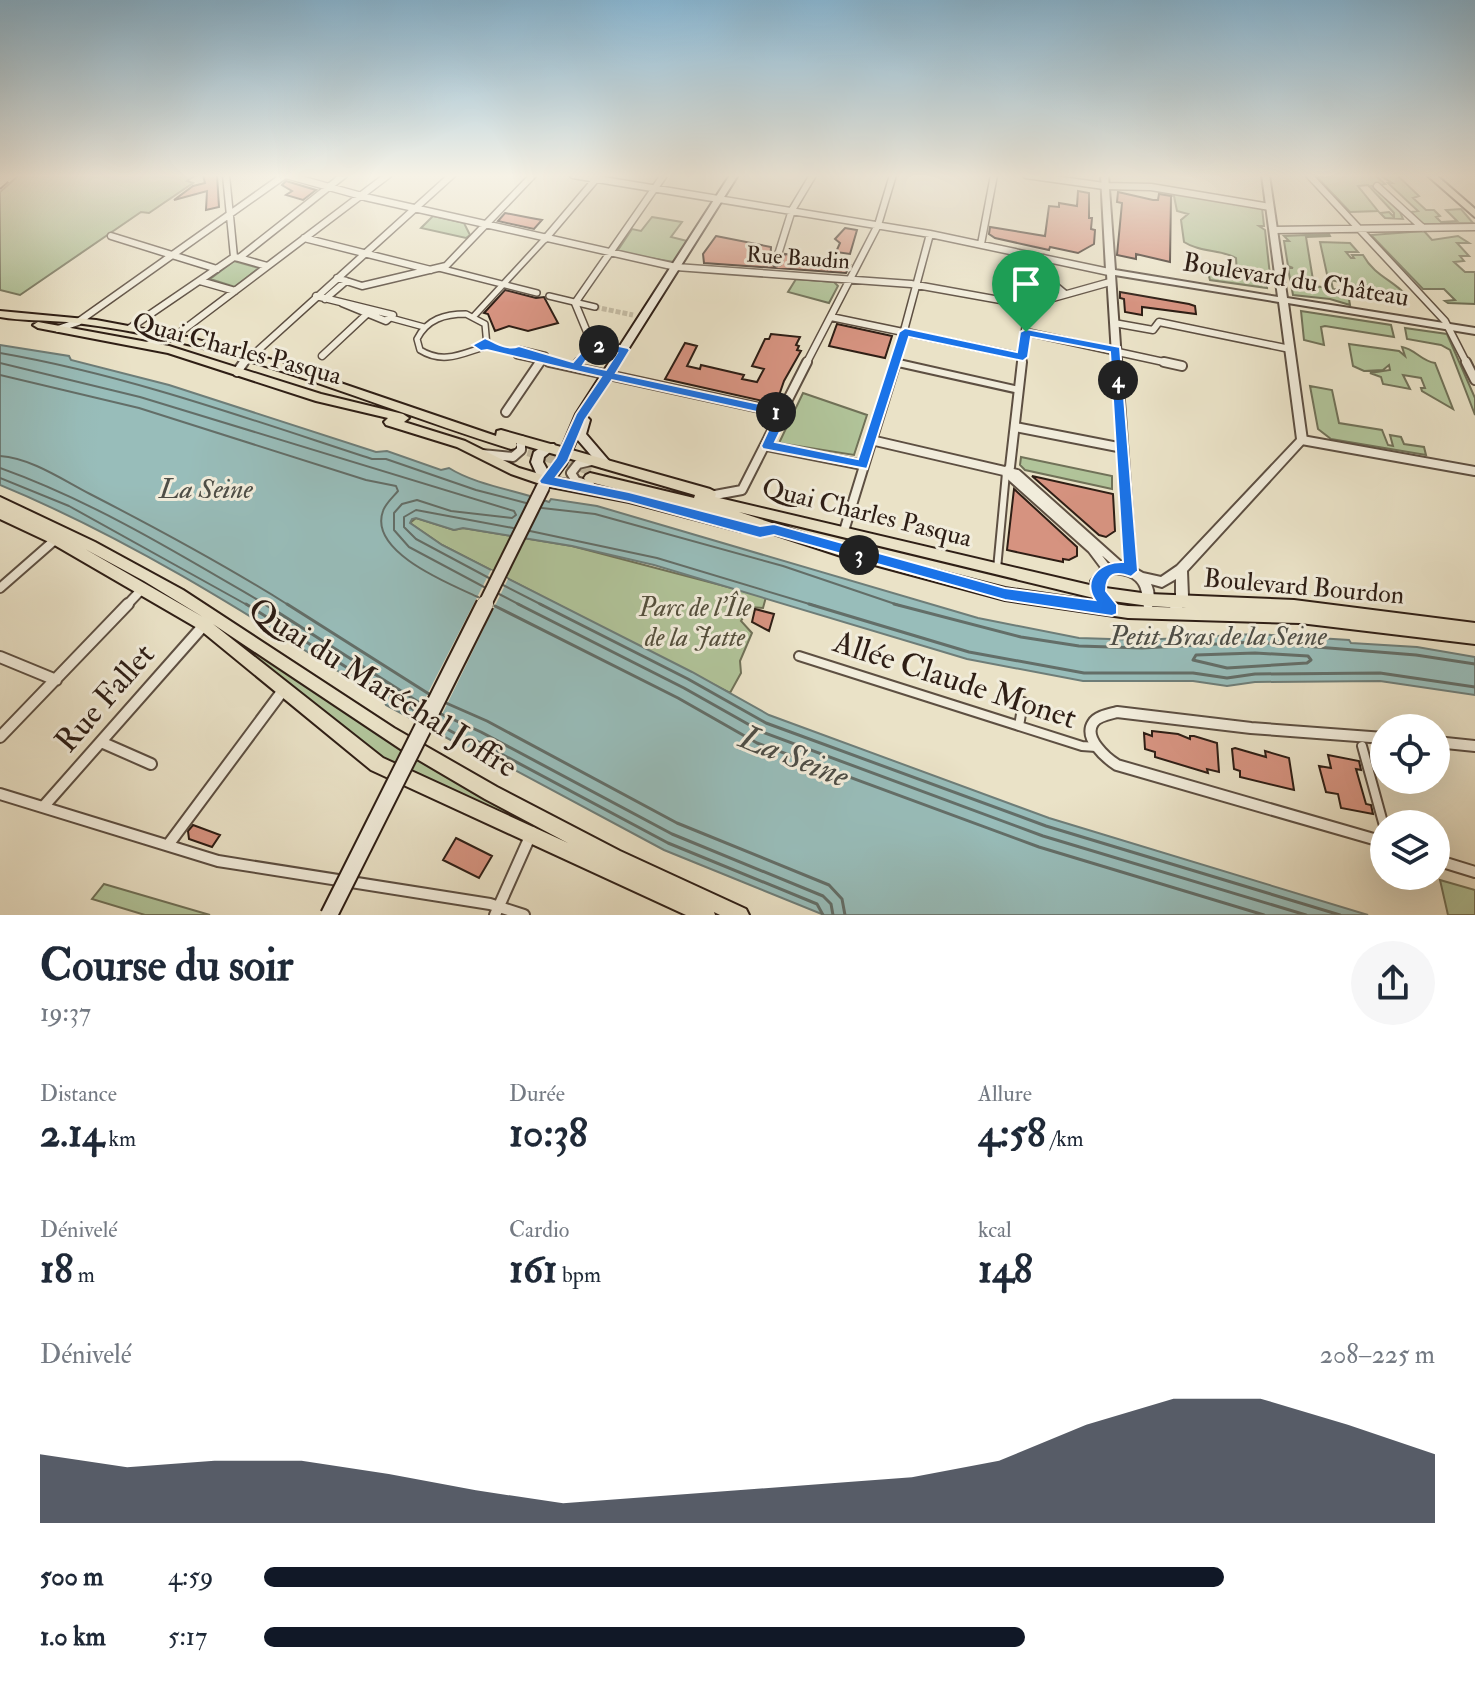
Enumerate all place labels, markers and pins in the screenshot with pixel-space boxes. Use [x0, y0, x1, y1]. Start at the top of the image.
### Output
pin [992, 250, 1060, 332]
pin: 2 [579, 325, 619, 365]
pin: 4 [1098, 360, 1138, 400]
pin: 1 [756, 392, 796, 432]
pin: 3 [839, 535, 879, 575]

